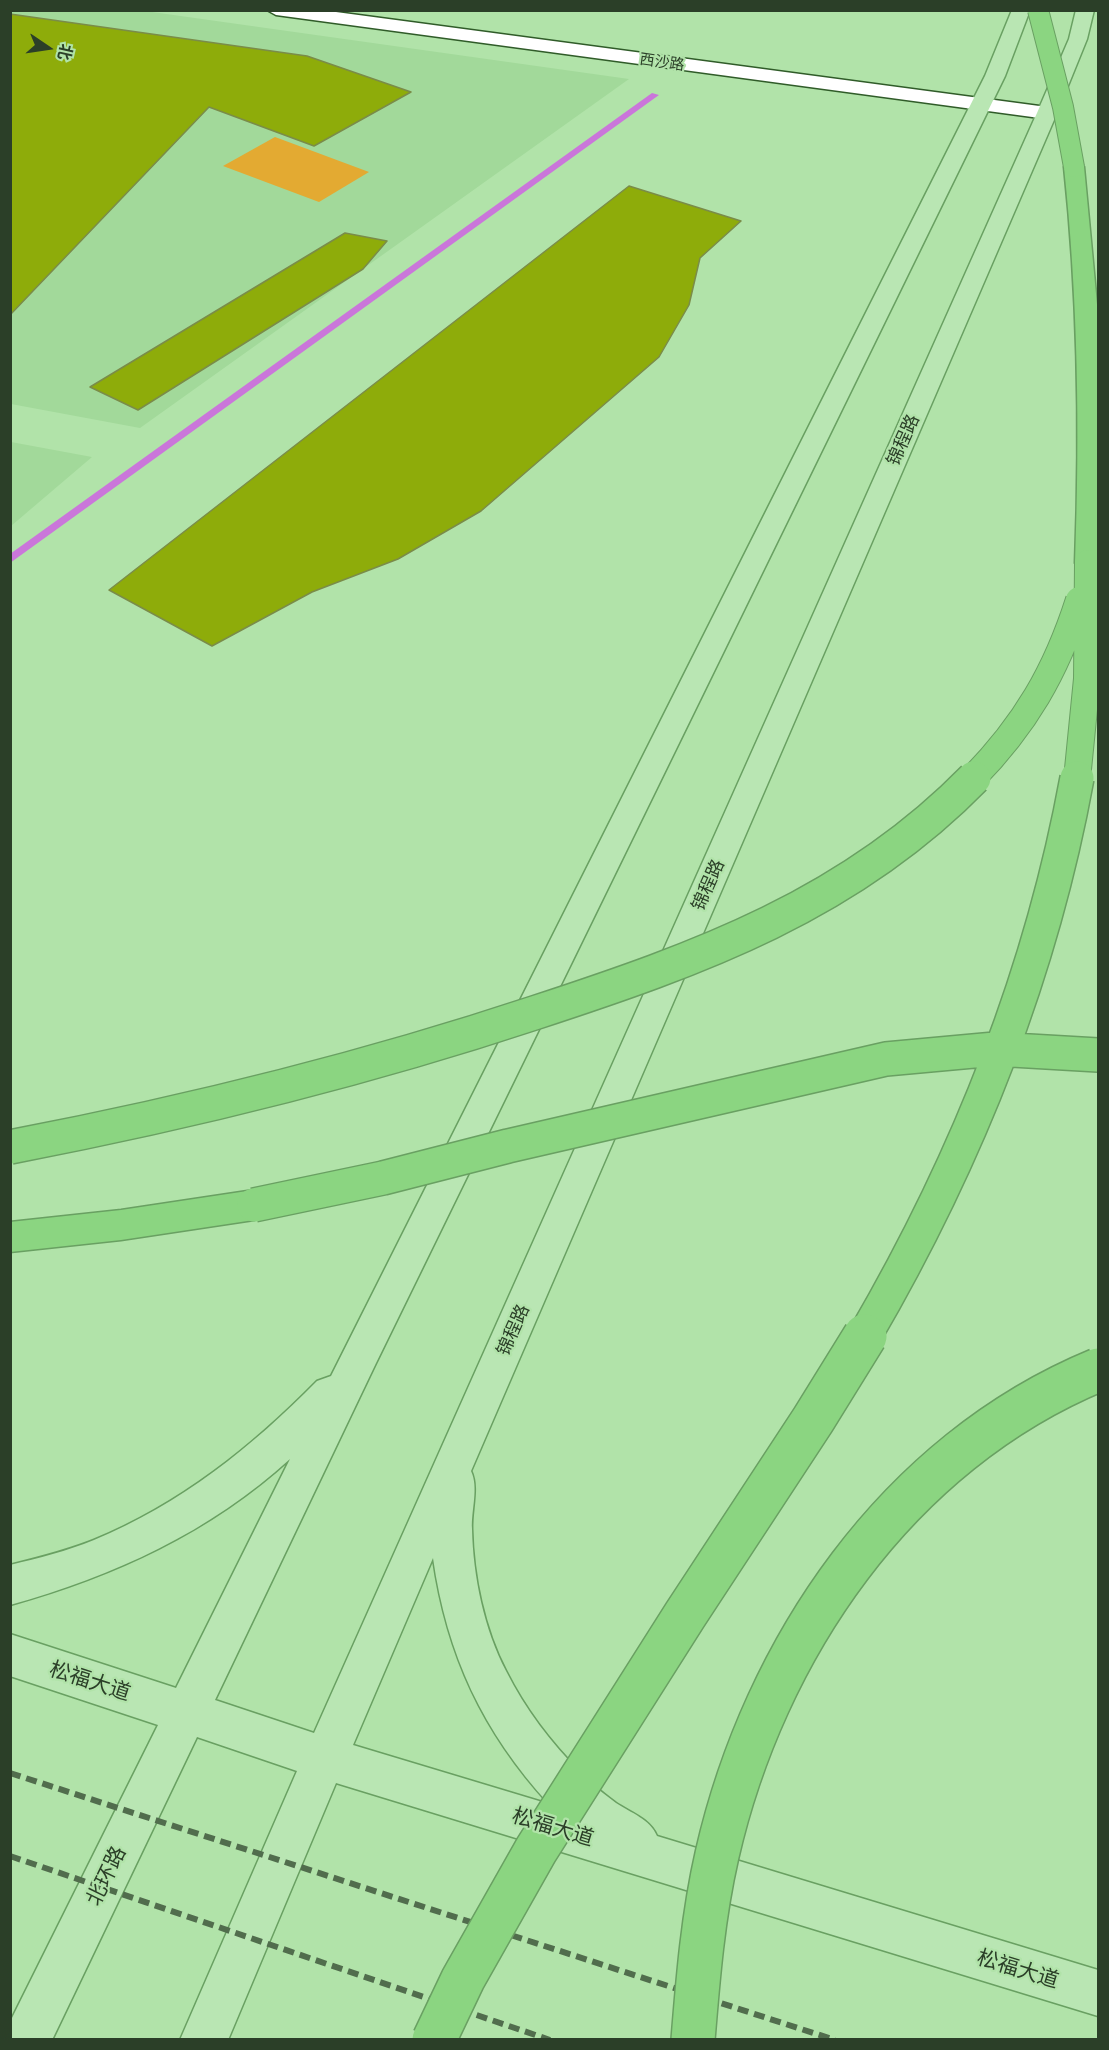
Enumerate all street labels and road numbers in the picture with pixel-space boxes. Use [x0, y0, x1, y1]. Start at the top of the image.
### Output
street label: 西沙路 [638, 50, 686, 74]
street label: 锦程路 [882, 411, 924, 469]
street label: 锦程路 [687, 856, 729, 914]
street label: 锦程路 [492, 1301, 534, 1359]
street label: 松福大道 [46, 1656, 134, 1706]
street label: 松福大道 [509, 1803, 597, 1851]
street label: 北环路 [81, 1842, 131, 1910]
street label: 松福大道 [974, 1945, 1062, 1993]

